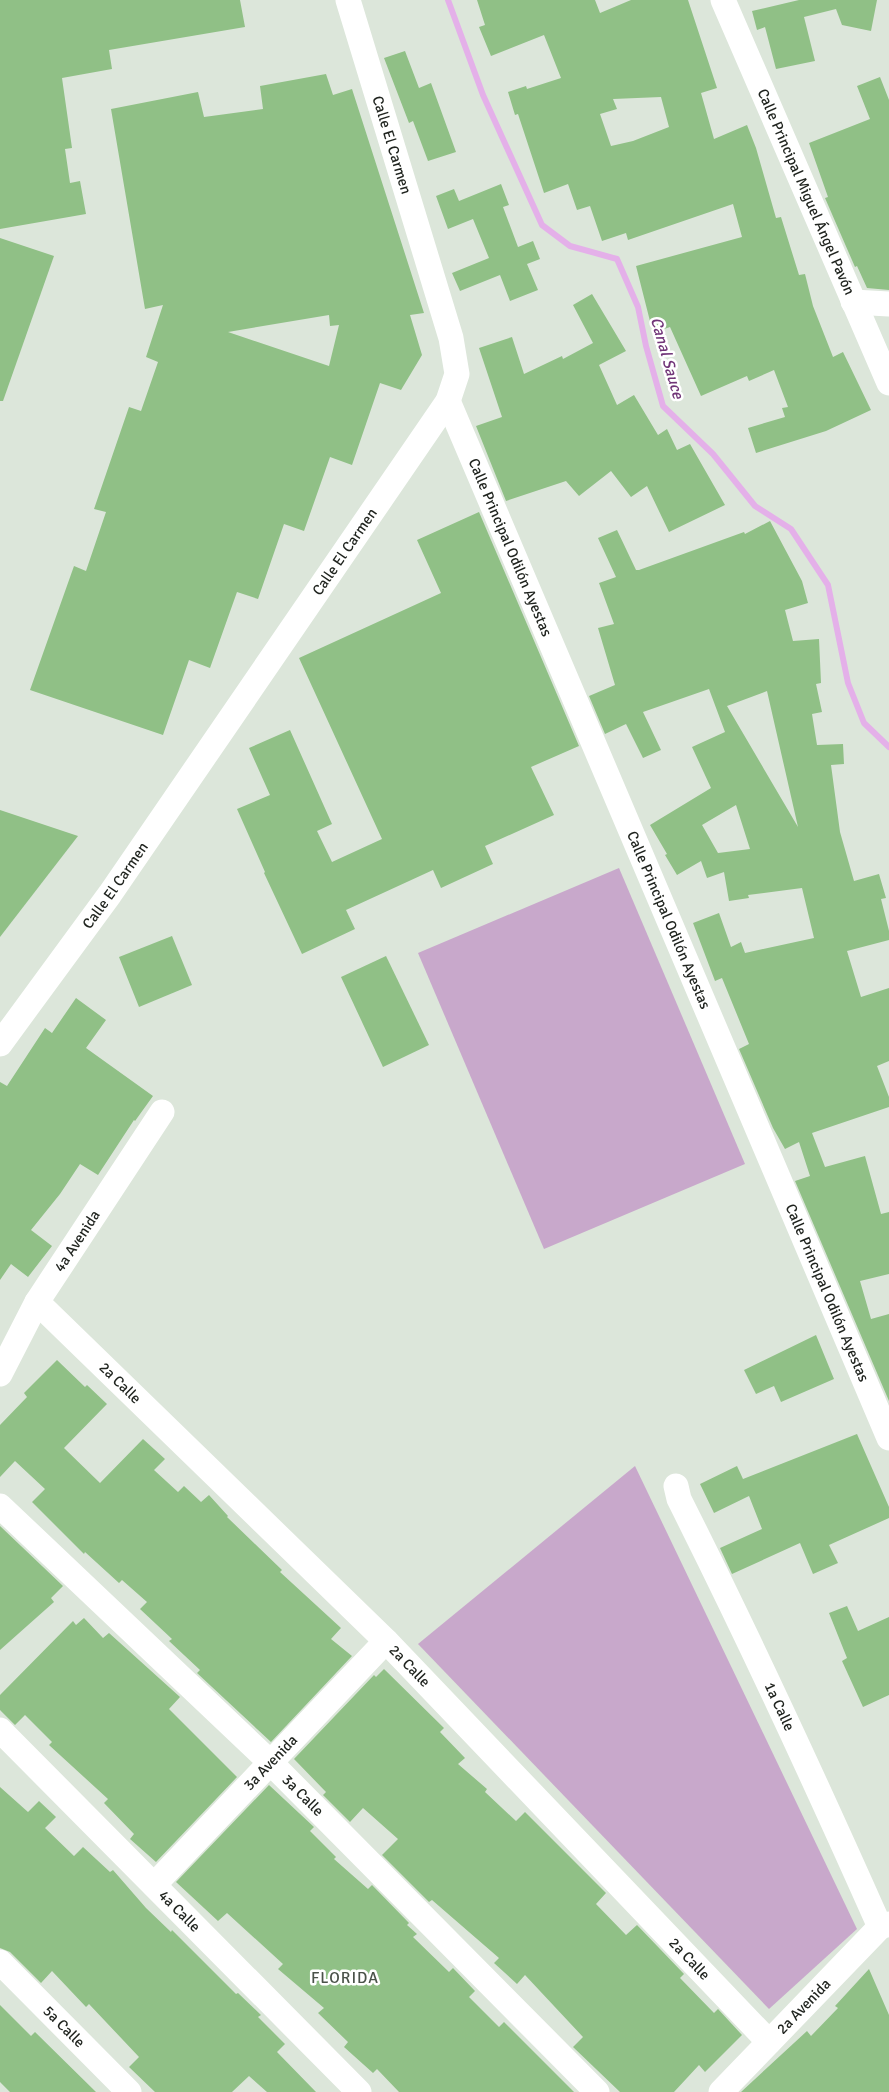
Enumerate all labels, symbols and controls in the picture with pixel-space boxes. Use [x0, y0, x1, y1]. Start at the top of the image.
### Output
street label: Calle Principal Miguel Ángel Pavón [753, 86, 859, 298]
street label: Calle El Carmen [369, 94, 415, 196]
water label: Canal Sauce [646, 315, 688, 402]
street label: Calle Principal Odilón Ayestas [464, 456, 556, 639]
street label: Calle El Carmen [308, 505, 381, 599]
street label: Calle Principal Odilón Ayestas [623, 828, 715, 1012]
street label: Calle El Carmen [79, 839, 152, 932]
street label: Calle Principal Odilón Ayestas [781, 1201, 873, 1385]
street label: 4a Avenida [50, 1207, 104, 1275]
street label: 2a Calle [95, 1358, 145, 1407]
street label: 2a Calle [385, 1641, 434, 1691]
street label: 1a Calle [761, 1679, 799, 1734]
street label: 3a Avenida [240, 1731, 301, 1794]
street label: 3a Calle [278, 1771, 328, 1820]
street label: 4a Calle [155, 1886, 204, 1936]
street label: 2a Calle [665, 1934, 714, 1984]
district label: FLORIDA [311, 1968, 379, 1988]
street label: 2a Avenida [773, 1975, 834, 2038]
street label: 5a Calle [40, 2002, 89, 2051]

